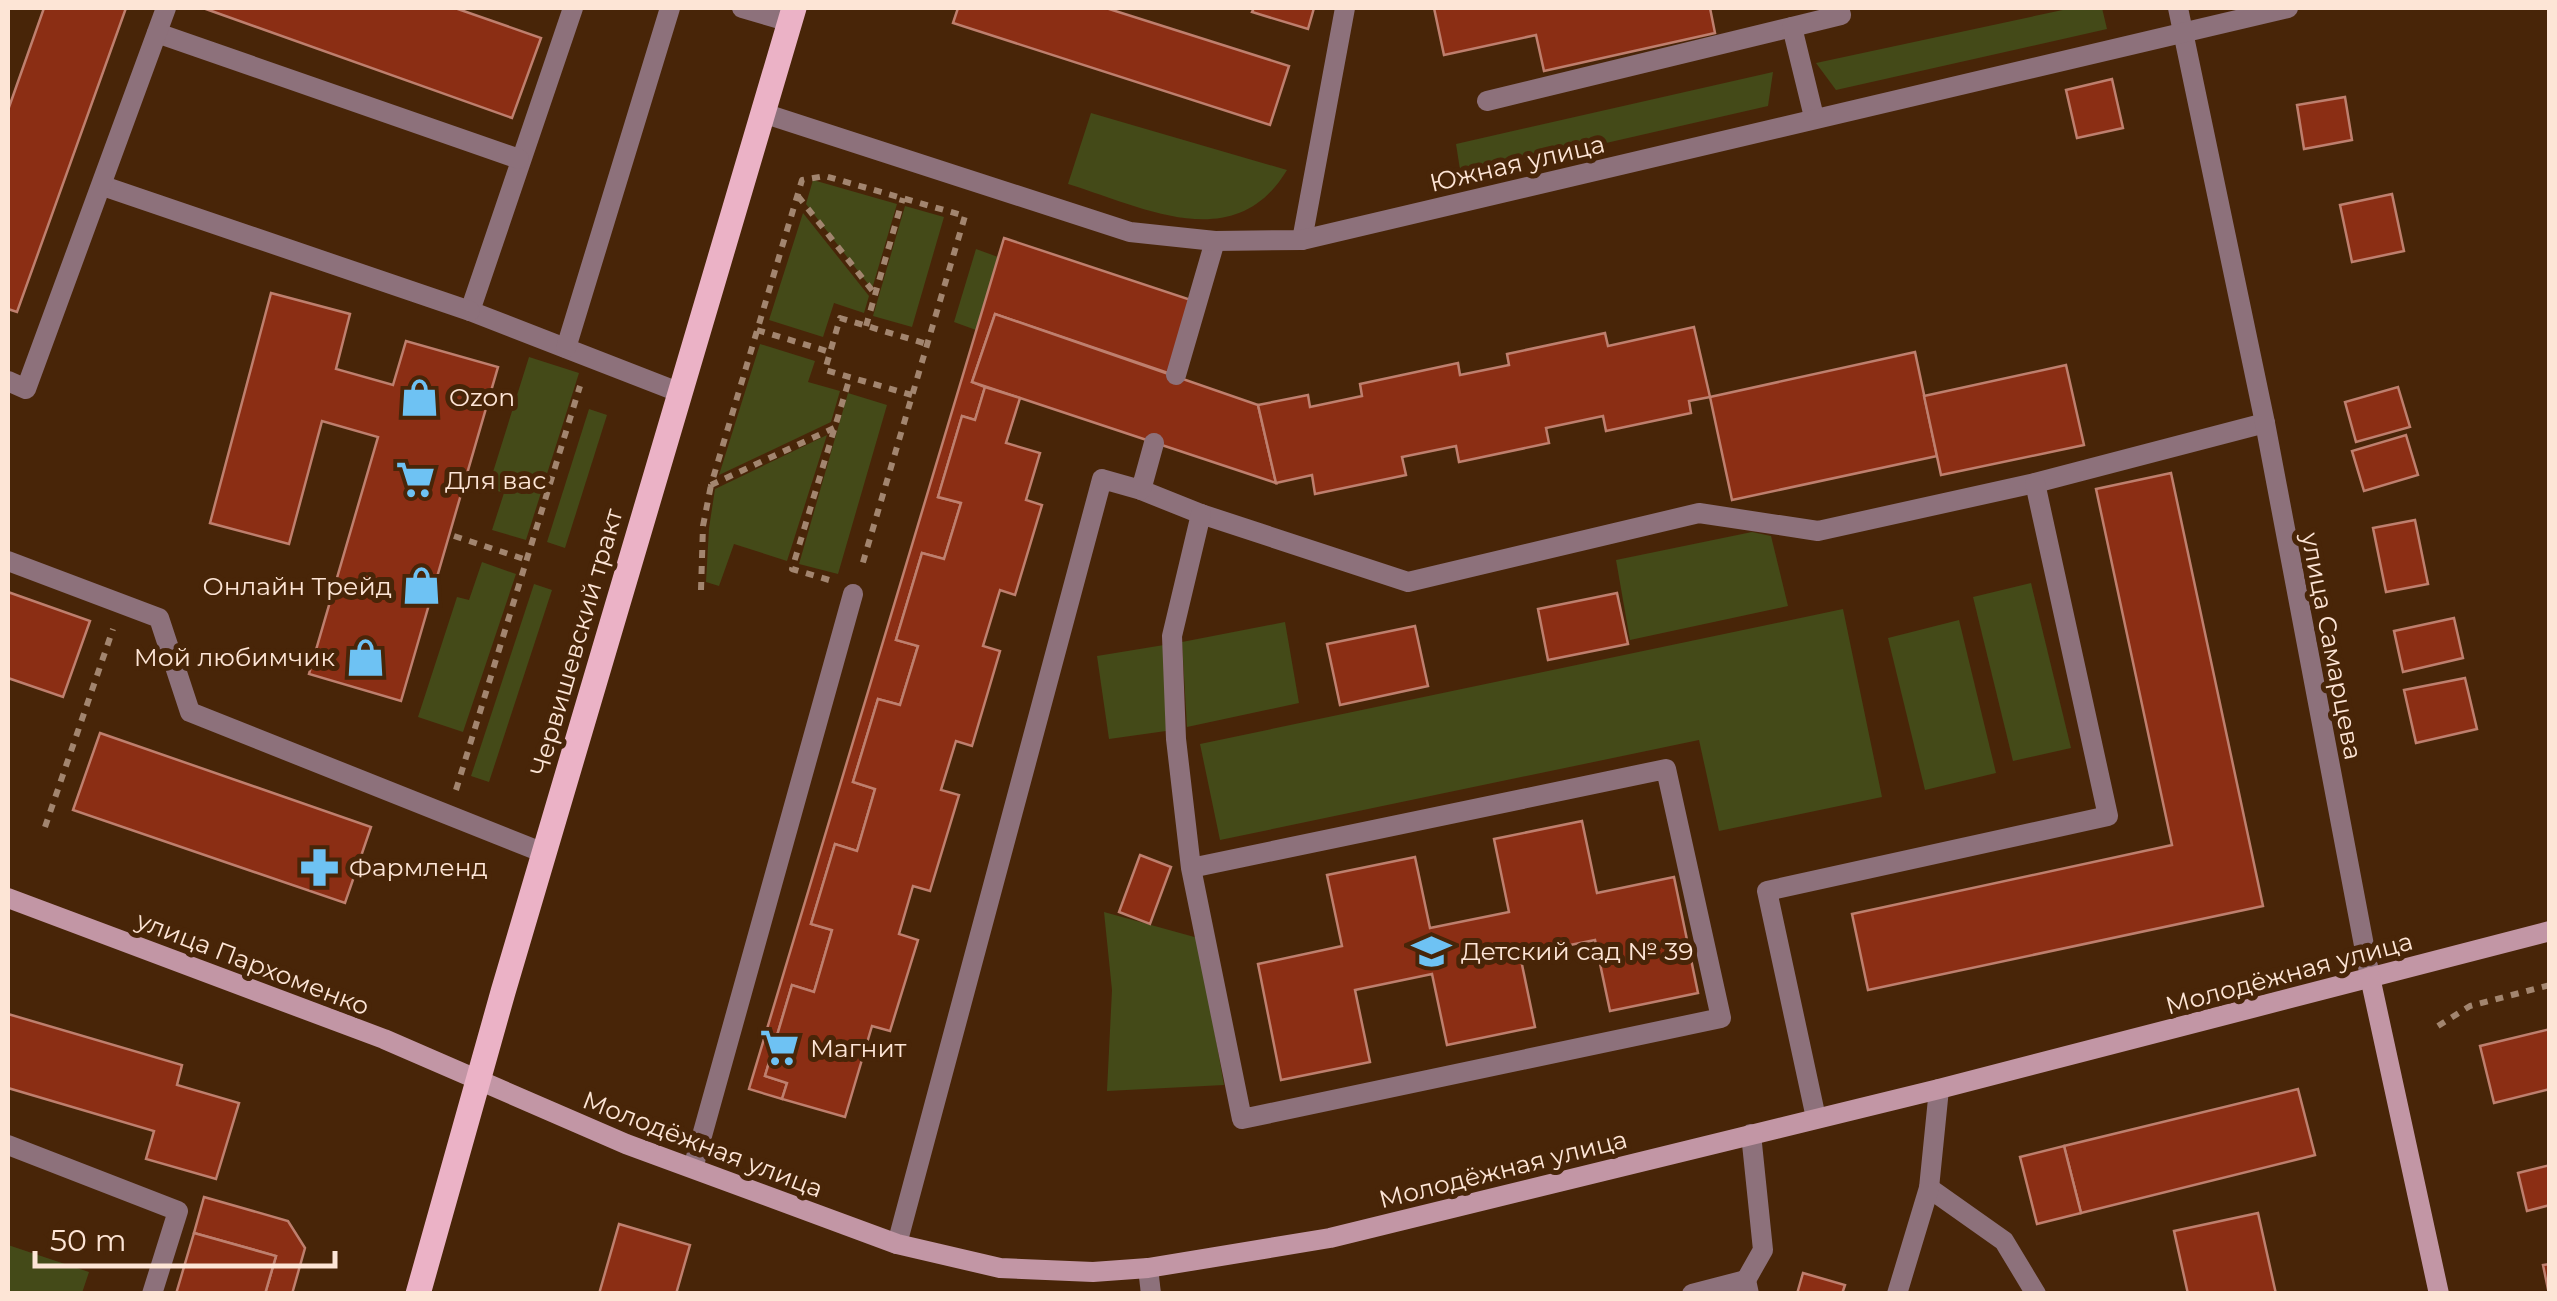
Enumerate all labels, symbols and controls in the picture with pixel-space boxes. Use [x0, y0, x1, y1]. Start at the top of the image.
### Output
street label: Южная улица [1426, 128, 1608, 198]
shop icon: Ozon [398, 376, 440, 418]
place label: Ozon [449, 382, 515, 412]
supermarket icon: Для вас [394, 459, 436, 501]
place label: Для вас [445, 465, 546, 495]
street label: Червишевский тракт [524, 505, 628, 779]
street label: улица Самарцева [2295, 529, 2369, 762]
shop icon: Онлайн Трейд [401, 565, 443, 607]
place label: Онлайн Трейд [202, 571, 392, 601]
shop icon: Мой любимчик [344, 636, 386, 678]
place label: Мой любимчик [134, 642, 335, 672]
pharmacy icon: Фармленд [298, 846, 340, 888]
place label: Фармленд [349, 852, 488, 882]
street label: улица Пархоменко [131, 904, 374, 1021]
street label: Молодёжная улица [2162, 926, 2416, 1020]
school or university icon: Детский сад № 39 [1410, 930, 1452, 972]
place label: Детский сад № 39 [1461, 936, 1694, 966]
supermarket icon: Магнит [759, 1027, 801, 1069]
place label: Магнит [810, 1033, 907, 1063]
street label: Молодёжная улица [579, 1084, 827, 1204]
street label: Молодёжная улица [1376, 1124, 1630, 1214]
scale bar [35, 1206, 335, 1268]
text: 50 m [50, 1222, 127, 1259]

